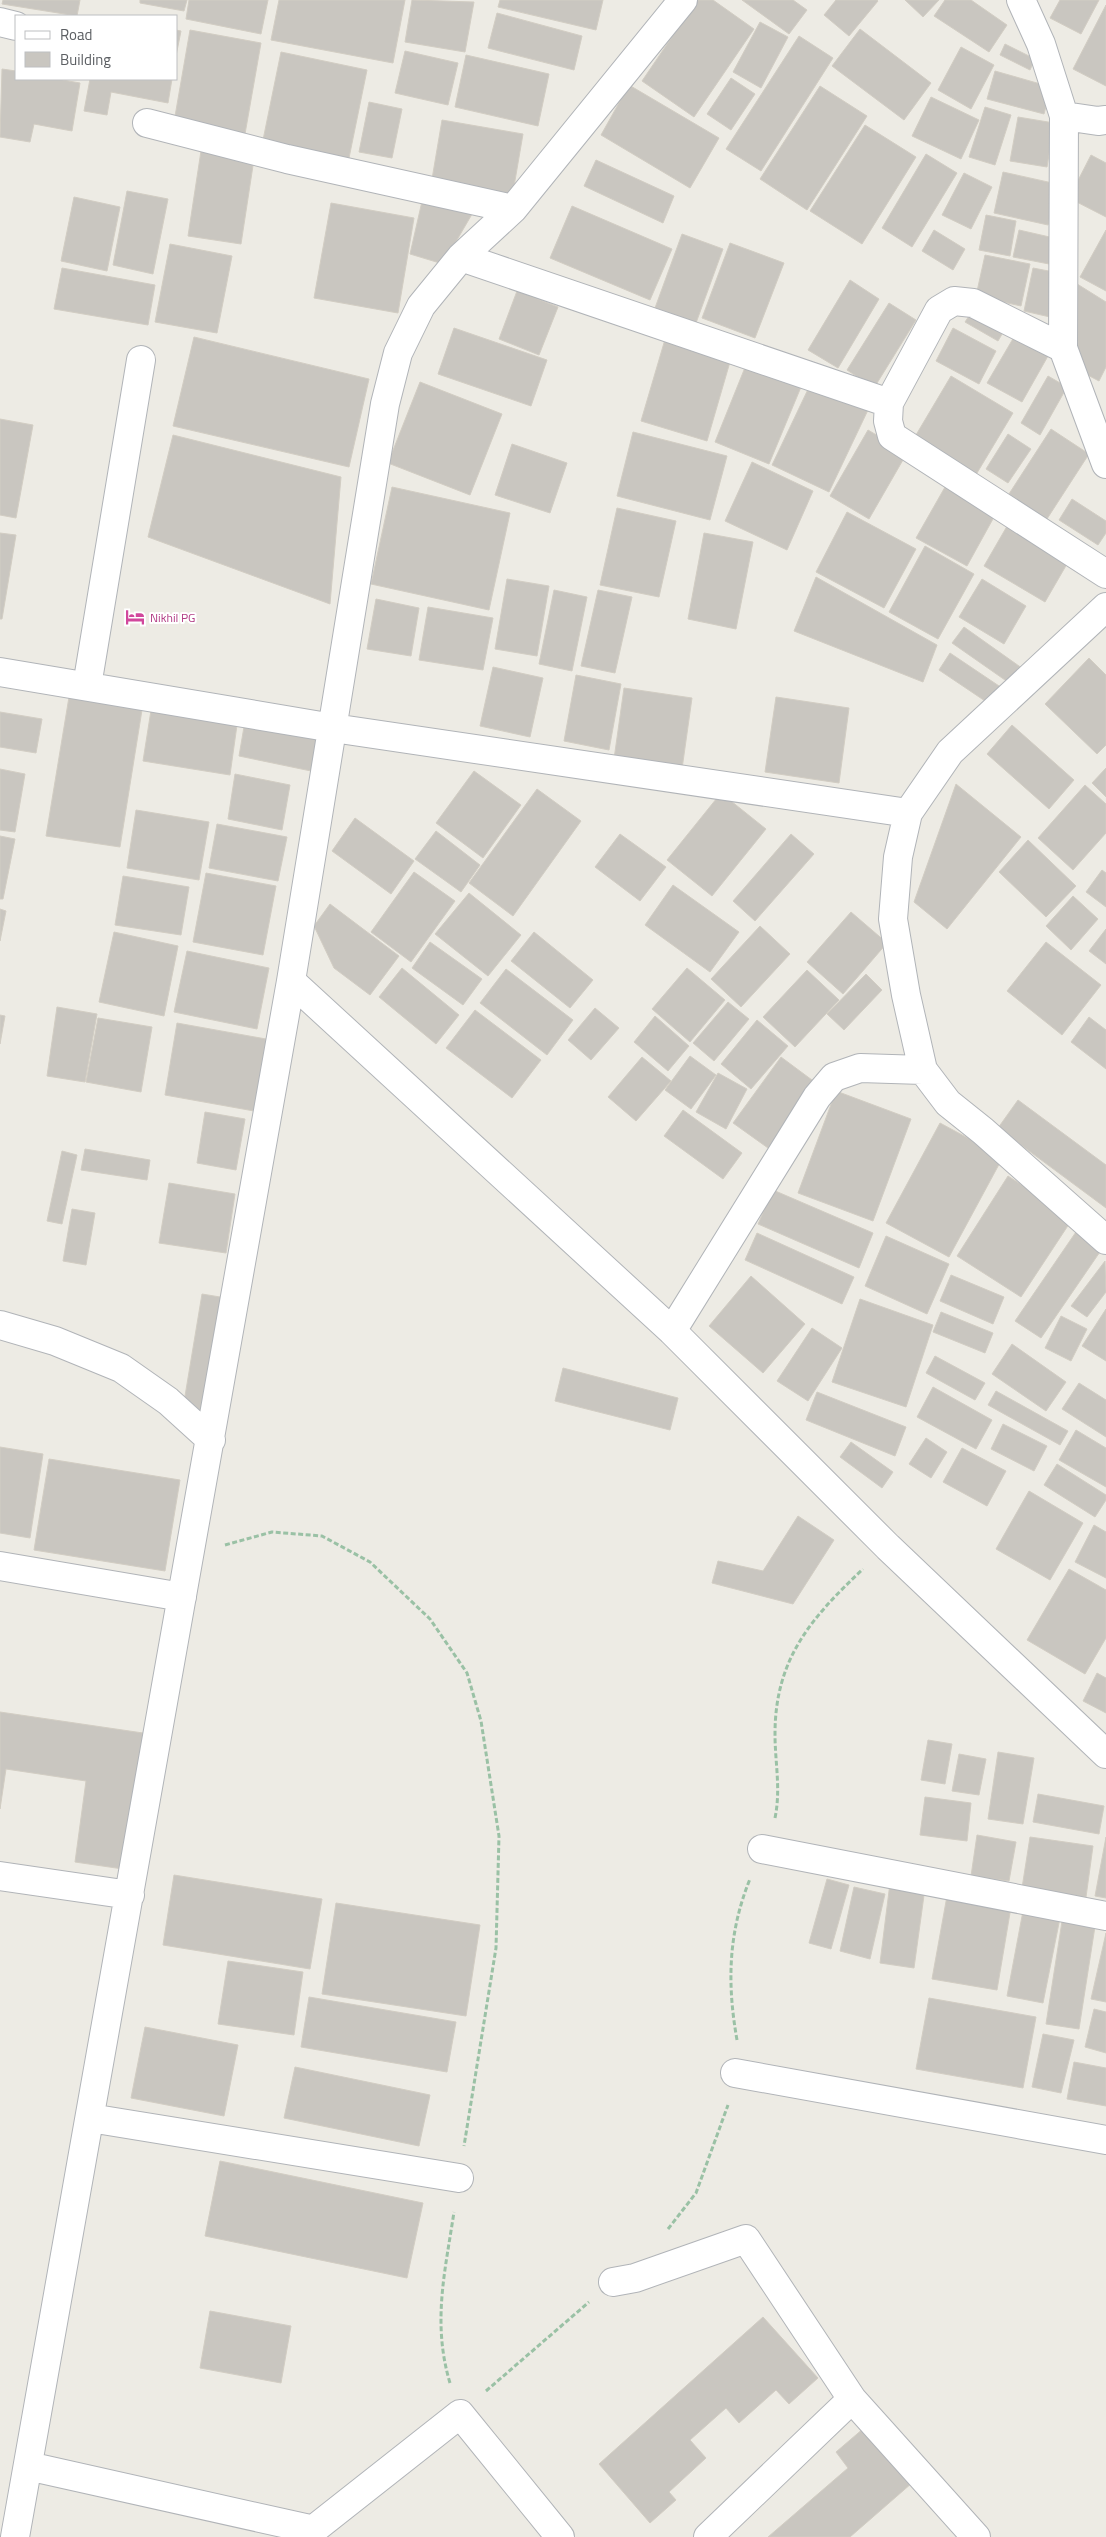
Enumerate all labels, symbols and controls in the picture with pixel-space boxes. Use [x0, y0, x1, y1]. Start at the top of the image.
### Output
legend [15, 15, 178, 80]
text: Road [60, 23, 92, 46]
text: Building [60, 48, 111, 71]
hotel icon: Nikhil PG [124, 606, 146, 628]
place label: Nikhil PG [150, 608, 195, 627]

